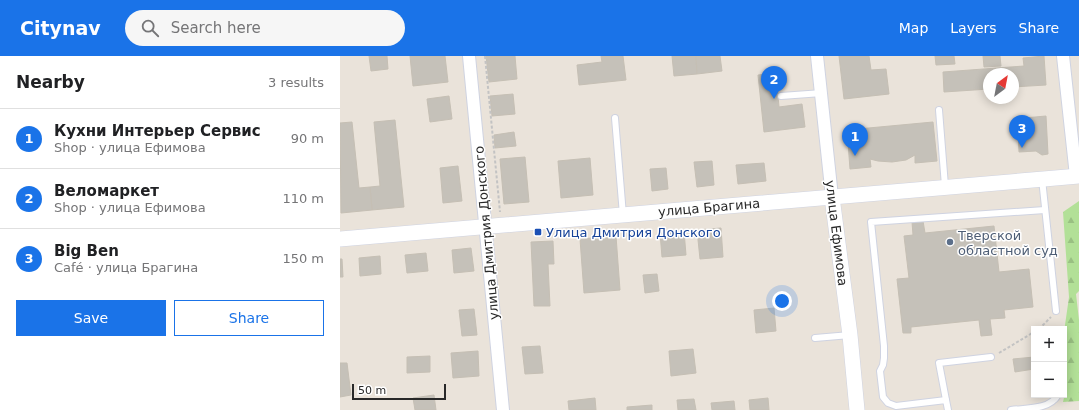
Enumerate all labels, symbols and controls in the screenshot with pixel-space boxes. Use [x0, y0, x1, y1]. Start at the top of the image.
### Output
search box [125, 10, 405, 46]
text: Citynav [20, 17, 101, 39]
icon: search [139, 17, 161, 39]
text: Search here [171, 19, 261, 37]
text: Map [899, 20, 928, 36]
text: Layers [950, 20, 997, 36]
text: Share [1019, 20, 1059, 36]
pin: 2 [761, 66, 787, 99]
north arrow [983, 68, 1019, 104]
text: Nearby [16, 72, 85, 92]
text: 3 results [268, 75, 324, 90]
pin: 3 [1009, 115, 1035, 148]
text: Кухни Интерьер Сервис [54, 122, 261, 140]
pin: 1 [842, 123, 868, 156]
text: 1 [24, 131, 34, 146]
text: 90 m [291, 131, 324, 146]
text: Shop · улица Ефимова [54, 140, 206, 155]
street label: улица Дмитрия Донского [471, 145, 502, 320]
street label: улица Ефимова [823, 179, 850, 287]
text: Веломаркет [54, 182, 159, 200]
text: 2 [24, 191, 34, 206]
text: 110 m [282, 191, 324, 206]
street label: улица Брагина [657, 196, 761, 219]
text: Shop · улица Ефимова [54, 200, 206, 215]
place label: Улица Дмитрия Донского [546, 225, 721, 240]
marker: Улица Дмитрия Донского [533, 227, 543, 237]
place label: Тверской областной суд [957, 228, 1058, 258]
marker: Тверской областной суд [945, 237, 955, 247]
text: Big Ben [54, 242, 119, 260]
text: 3 [24, 251, 34, 266]
text: 150 m [282, 251, 324, 266]
text: Café · улица Брагина [54, 260, 198, 275]
your location [772, 291, 792, 311]
button: Save [16, 300, 166, 336]
button: Share [174, 300, 324, 336]
map controls [1031, 326, 1067, 398]
button: + [1031, 326, 1067, 362]
button: − [1031, 362, 1067, 398]
scale bar [352, 382, 446, 401]
text: 50 m [358, 384, 386, 397]

